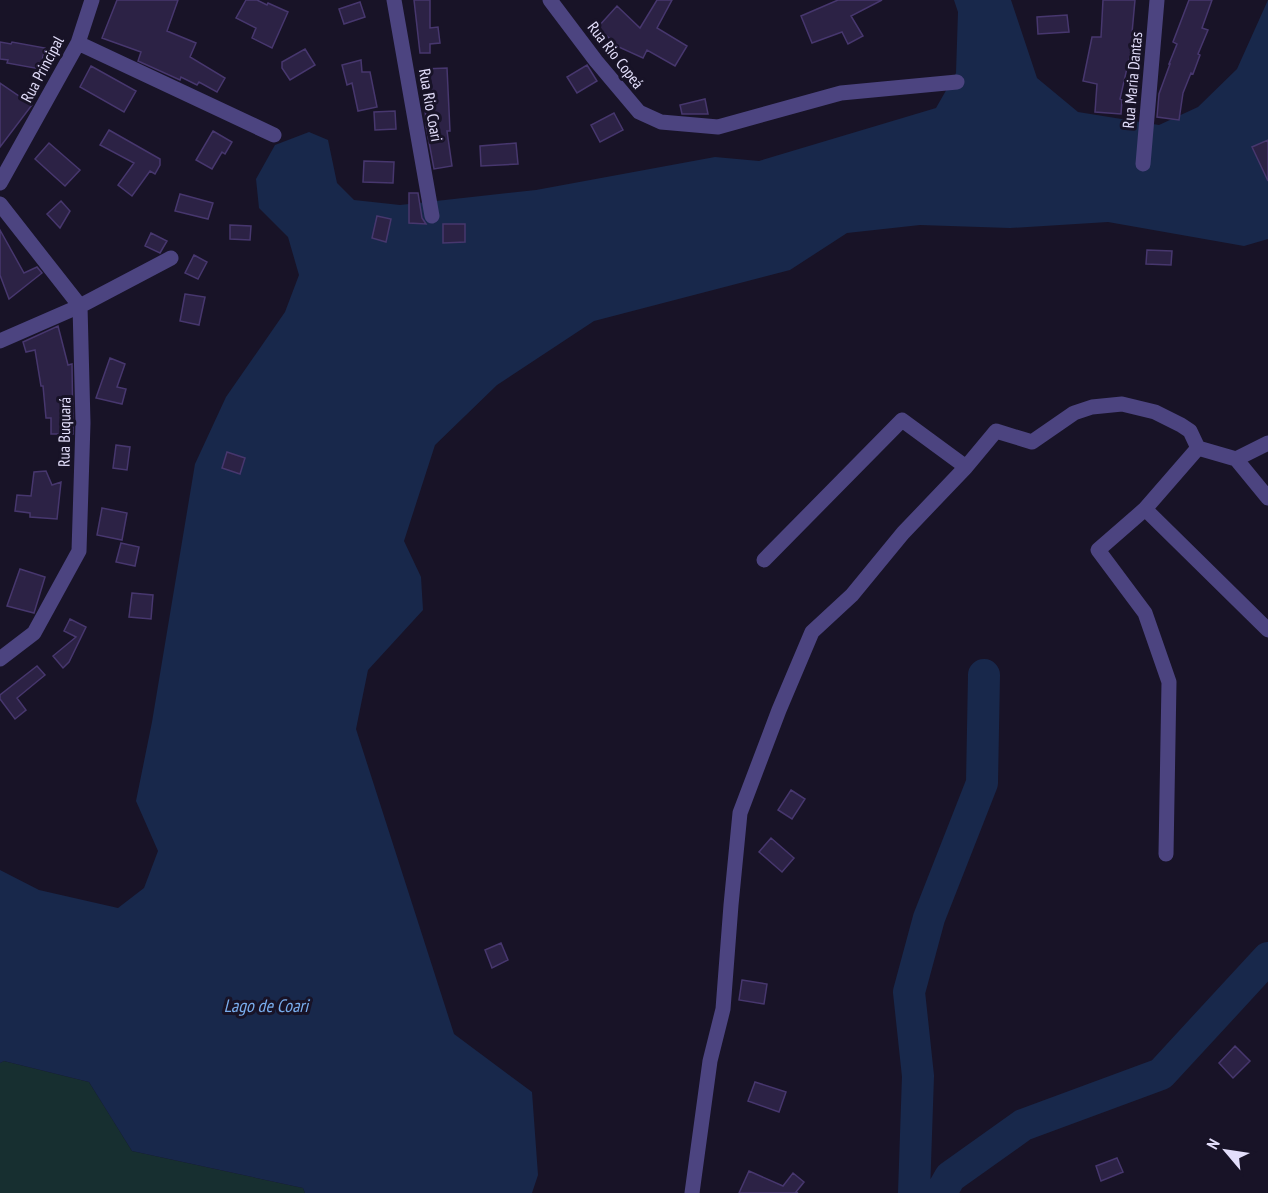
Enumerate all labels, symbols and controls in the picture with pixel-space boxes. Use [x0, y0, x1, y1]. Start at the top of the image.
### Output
street label: Rua Rio Copeá [584, 17, 648, 93]
street label: Rua Maria Dantas [1118, 31, 1146, 129]
street label: Rua Principal [16, 32, 68, 106]
street label: Rua Rio Coari [415, 67, 447, 143]
street label: Rua Buquará [53, 397, 75, 467]
water label: Lago de Coari [224, 994, 310, 1017]
north arrow [1196, 1121, 1256, 1181]
text: N [1202, 1135, 1224, 1152]

